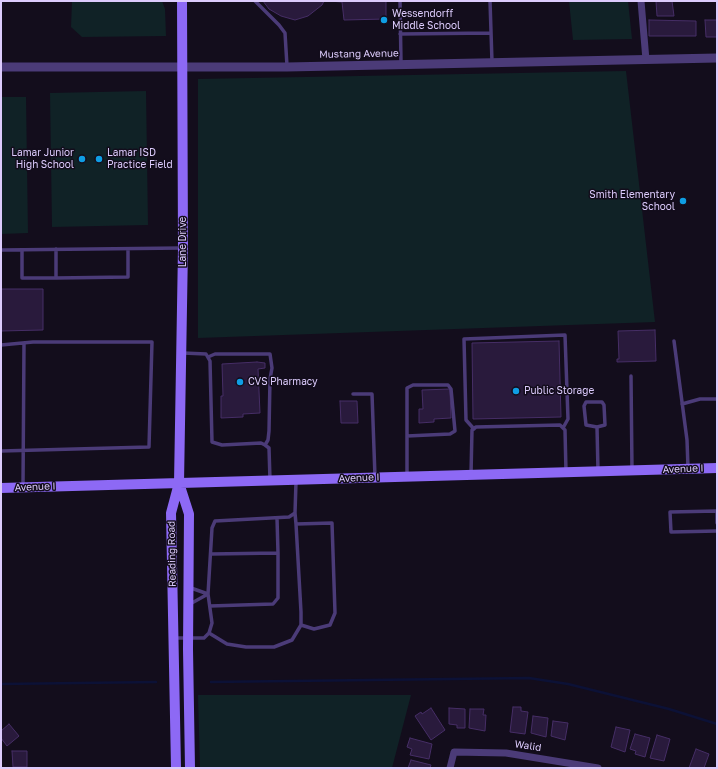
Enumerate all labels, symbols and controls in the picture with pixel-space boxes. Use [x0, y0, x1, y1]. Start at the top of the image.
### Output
place label: Wessendorff Middle School [392, 8, 460, 32]
marker: Wessendorff Middle School [379, 15, 389, 25]
street label: Mustang Avenue [319, 47, 399, 61]
place label: Lamar Junior High School [11, 147, 74, 170]
place label: Lamar ISD Practice Field [107, 147, 173, 170]
marker: Lamar Junior High School [77, 154, 87, 164]
marker: Lamar ISD Practice Field [94, 154, 104, 164]
place label: Smith Elementary School [589, 189, 675, 212]
marker: Smith Elementary School [678, 196, 688, 206]
street label: Lane Drive [177, 217, 189, 267]
place label: CVS Pharmacy [248, 376, 318, 388]
marker: CVS Pharmacy [235, 377, 245, 387]
place label: Public Storage [524, 385, 594, 397]
marker: Public Storage [511, 386, 521, 396]
street label: Avenue I [662, 462, 704, 476]
street label: Avenue I [338, 471, 380, 485]
street label: Avenue I [14, 480, 56, 494]
street label: Reading Road [165, 521, 179, 587]
street label: Walid [514, 738, 542, 754]

